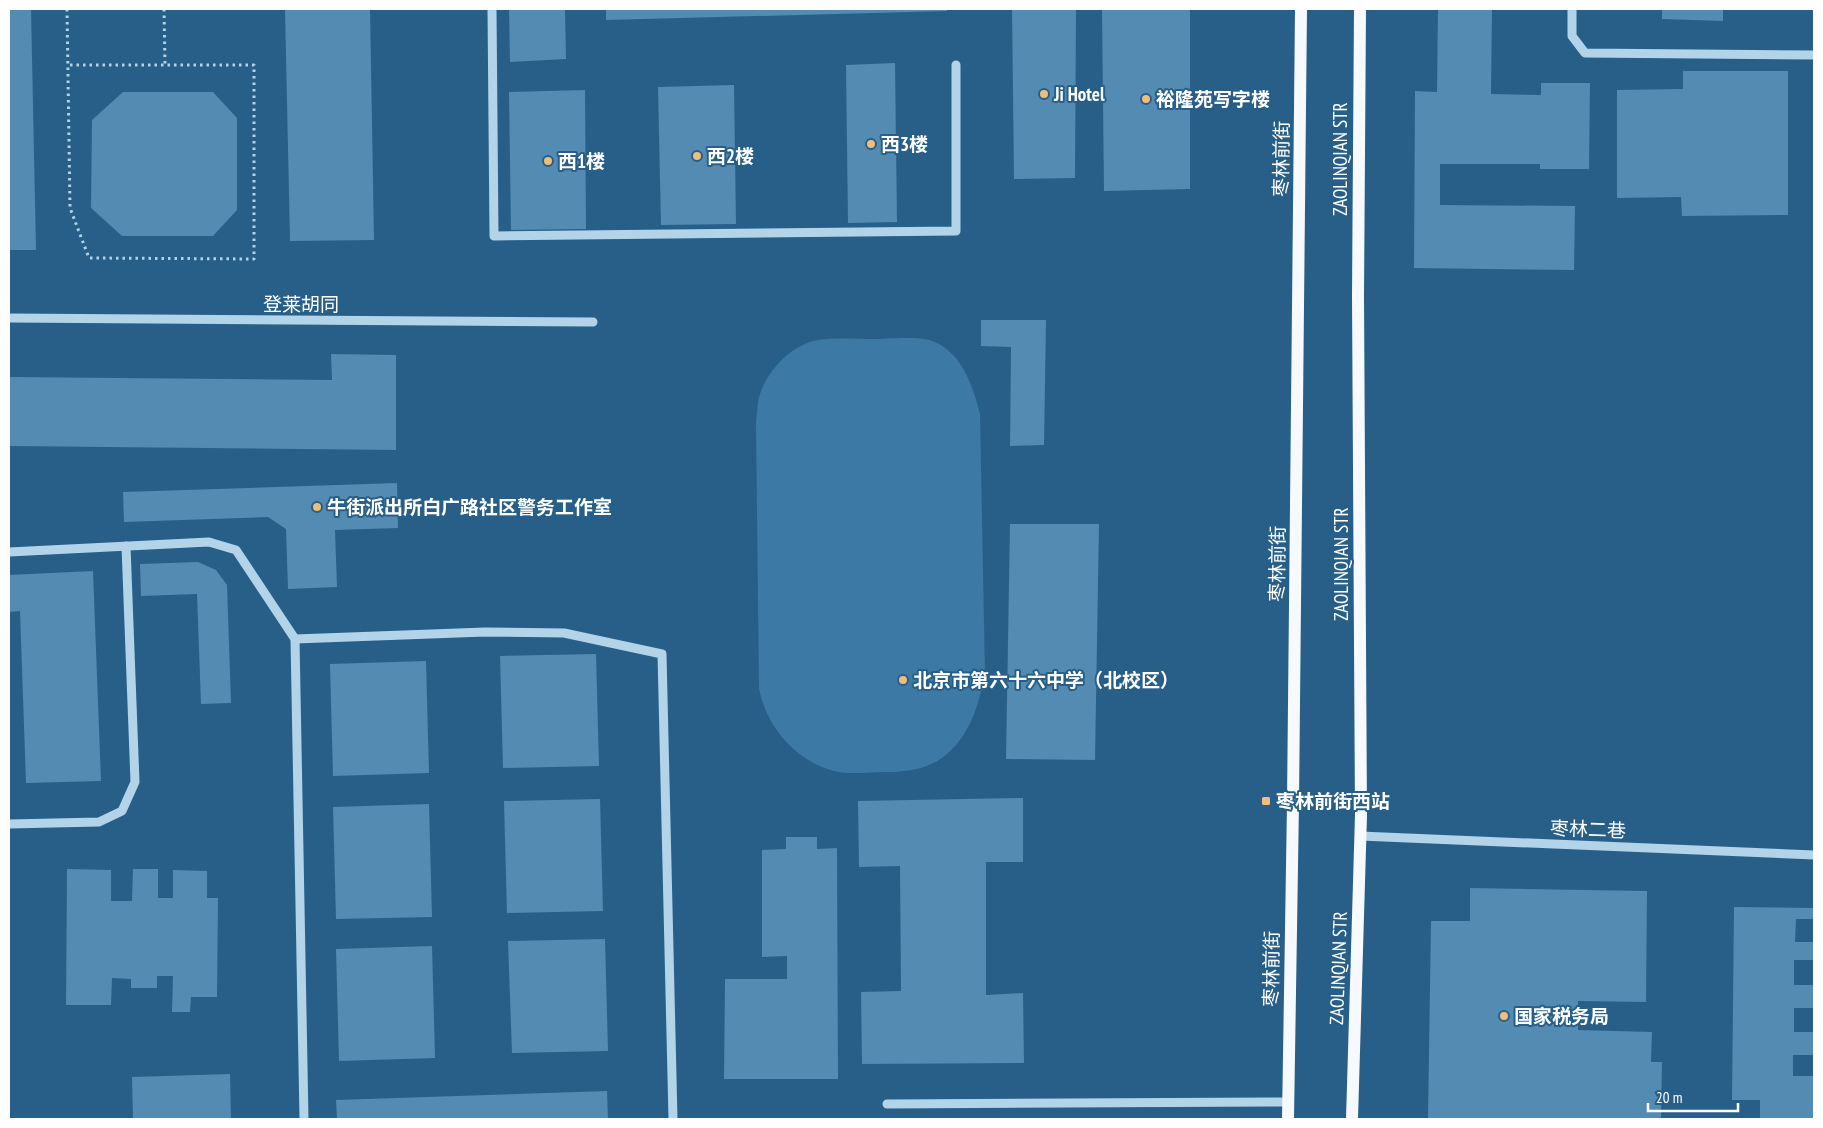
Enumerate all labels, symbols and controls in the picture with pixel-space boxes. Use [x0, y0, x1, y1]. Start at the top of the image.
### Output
place label: Ji Hotel [1053, 82, 1105, 106]
place label: 裕隆苑写字楼 [1156, 87, 1270, 111]
marker: Ji Hotel [1038, 88, 1050, 100]
marker: 裕隆苑写字楼 [1140, 93, 1152, 105]
street label: ZAOLINQIAN STR [1328, 102, 1352, 216]
street label: 枣林前街 [1268, 121, 1294, 197]
place label: 西3楼 [881, 132, 928, 156]
marker: 西3楼 [865, 138, 877, 150]
place label: 西2楼 [707, 144, 754, 168]
place label: 西1楼 [558, 149, 605, 173]
marker: 西2楼 [691, 150, 703, 162]
marker: 西1楼 [542, 155, 554, 167]
street label: 登莱胡同 [263, 292, 339, 316]
place label: 牛街派出所白广路社区警务工作室 [327, 495, 612, 519]
marker: 牛街派出所白广路社区警务工作室 [311, 501, 323, 513]
street label: ZAOLINQIAN STR [1329, 507, 1353, 621]
street label: 枣林前街 [1264, 526, 1290, 602]
place label: 北京市第六十六中学（北校区） [913, 668, 1179, 692]
marker: 北京市第六十六中学（北校区） [897, 674, 909, 686]
place label: 枣林前街西站 [1276, 789, 1390, 813]
marker: 枣林前街西站 [1260, 795, 1272, 807]
street label: 枣林二巷 [1550, 816, 1626, 842]
street label: ZAOLINQIAN STR [1324, 911, 1352, 1025]
street label: 枣林前街 [1258, 931, 1284, 1007]
place label: 国家税务局 [1514, 1004, 1609, 1028]
marker: 国家税务局 [1498, 1010, 1510, 1022]
scale bar [1648, 1080, 1738, 1112]
text: 20 m [1656, 1088, 1682, 1107]

